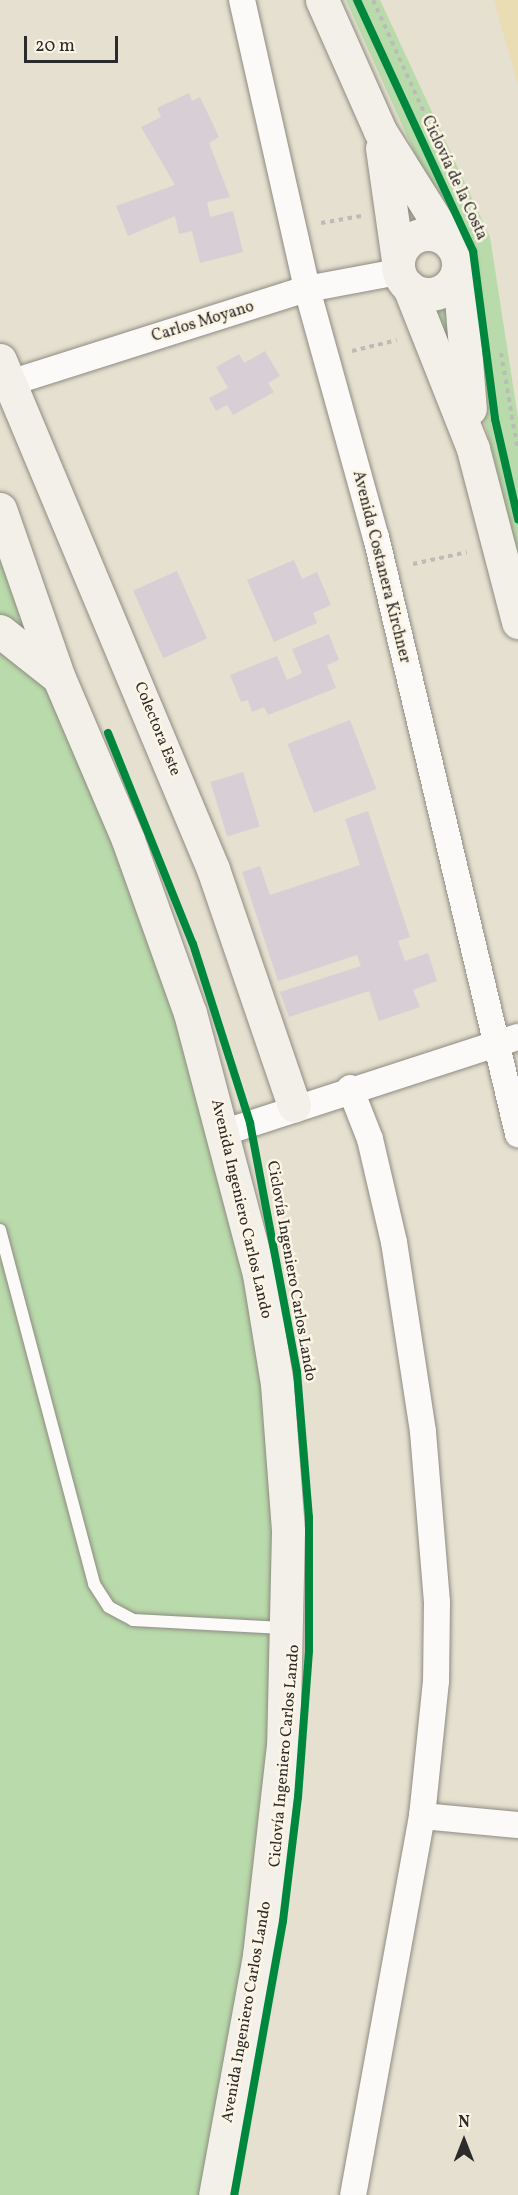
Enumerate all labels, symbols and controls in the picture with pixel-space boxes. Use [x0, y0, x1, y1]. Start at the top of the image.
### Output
scale bar [27, 24, 122, 62]
text: 20 m [35, 34, 75, 59]
street label: Ciclovía de la Costa [417, 113, 491, 243]
street label: Carlos Moyano [149, 297, 257, 347]
street label: Avenida Costanera Kirchner [348, 469, 414, 665]
street label: Colectora Este [129, 679, 185, 779]
street label: Avenida Ingeniero Carlos Lando [206, 1097, 276, 1321]
street label: Ciclovía Ingeniero Carlos Lando [262, 1159, 320, 1383]
street label: Ciclovía Ingeniero Carlos Lando [266, 1644, 304, 1868]
street label: Avenida Ingeniero Carlos Lando [218, 1900, 276, 2124]
north arrow [434, 2111, 494, 2171]
text: N [458, 2112, 470, 2134]

